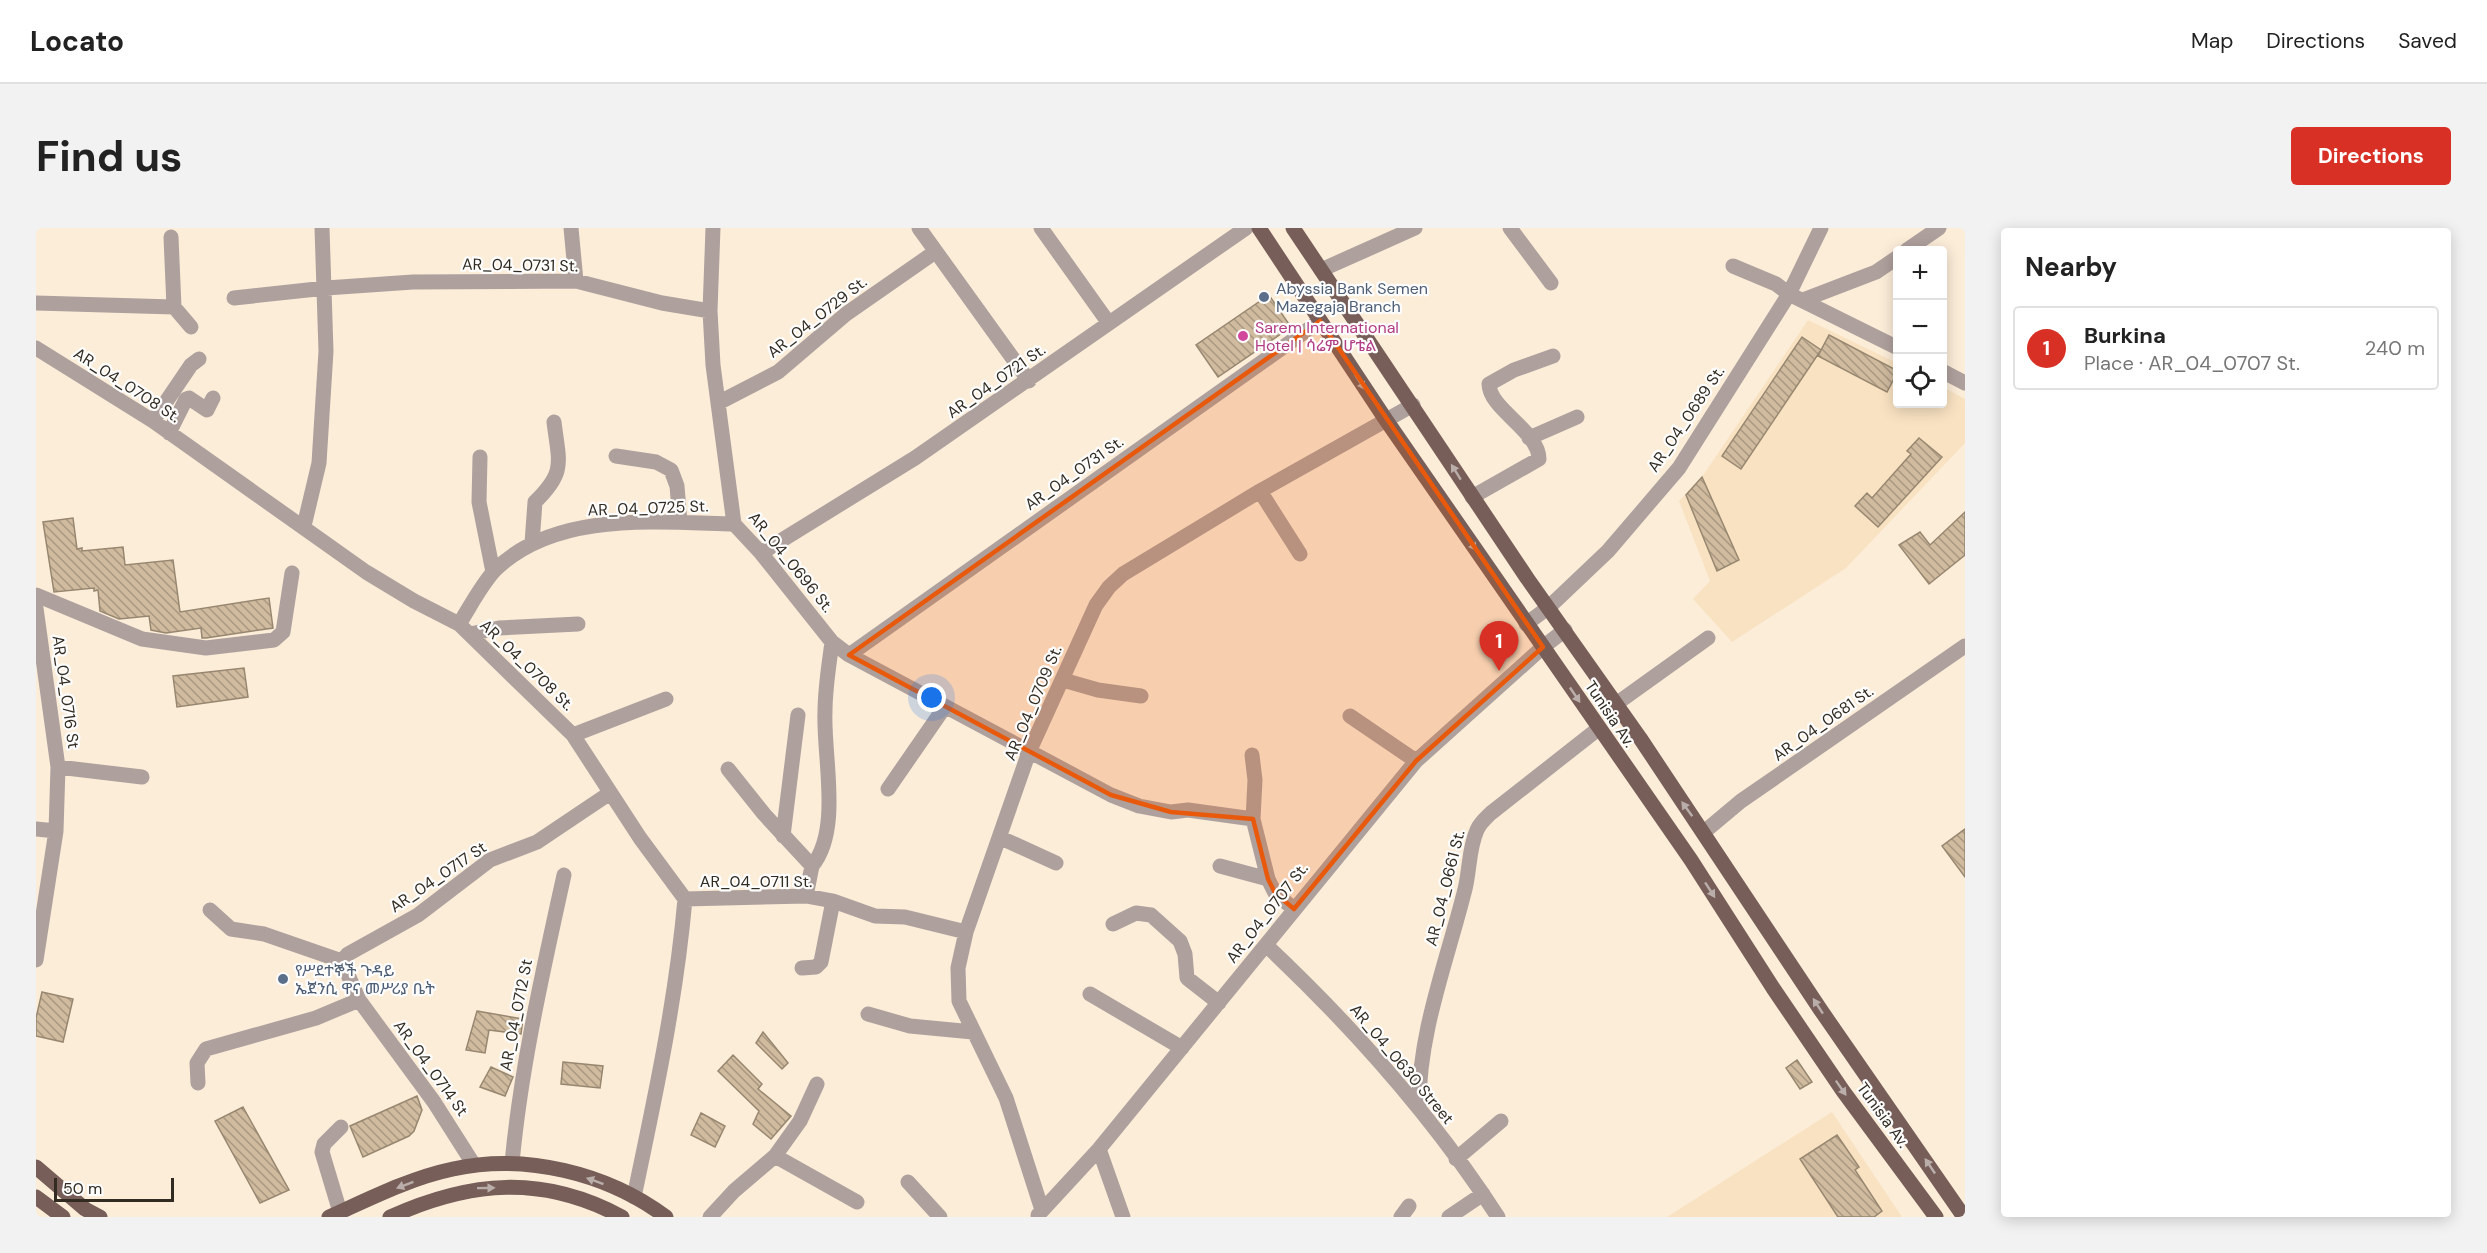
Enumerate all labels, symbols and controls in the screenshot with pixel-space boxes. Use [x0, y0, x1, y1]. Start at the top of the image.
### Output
text: Locato [30, 23, 124, 60]
text: Map [2191, 27, 2233, 55]
text: Directions [2266, 27, 2365, 55]
text: Saved [2398, 27, 2457, 55]
button: Directions [2291, 127, 2451, 185]
text: Find us [36, 129, 182, 184]
map controls [1893, 246, 1947, 408]
button: + [1893, 246, 1947, 300]
text: Nearby [2025, 250, 2117, 284]
street label: AR_04_0731 St. [462, 253, 578, 277]
street label: AR_04_0729 St. [763, 272, 871, 362]
place label: Abyssia Bank Semen Mazegaja Branch [1276, 278, 1428, 317]
marker: Abyssia Bank Semen Mazegaja Branch [1257, 290, 1271, 304]
button: − [1893, 300, 1947, 354]
place label: Sarem International Hotel | ሳሬም ሆቴል [1255, 317, 1399, 356]
text: Burkina [2084, 321, 2166, 350]
marker: Sarem International Hotel | ሳሬም ሆቴል [1236, 329, 1250, 343]
text: 1 [2043, 335, 2050, 361]
text: 240 m [2365, 335, 2425, 361]
street label: AR_04_0721 St. [942, 339, 1050, 423]
street label: AR_04_0708 St. [70, 343, 184, 427]
text: Place · AR_04_0707 St. [2084, 350, 2300, 376]
button: locate [1893, 354, 1947, 408]
street label: AR_04_0689 St. [1643, 362, 1729, 476]
one-way arrow [1355, 374, 1366, 390]
street label: AR_04_0731 St. [1020, 431, 1128, 515]
one-way arrow [1451, 464, 1462, 480]
street label: AR_04_0725 St. [587, 495, 709, 521]
street label: AR_04_0696 St. [744, 507, 838, 617]
one-way arrow [1465, 534, 1477, 550]
street label: AR_04_0708 St. [476, 615, 578, 715]
pin: 1 [1480, 622, 1518, 671]
street label: AR_04_0716 St [48, 634, 84, 750]
street label: AR_04_0709 St. [999, 642, 1067, 764]
street label: Tunisia Av. [1580, 677, 1640, 751]
street label: AR_04_0681 St. [1769, 680, 1877, 766]
your location [917, 683, 946, 712]
one-way arrow [1570, 687, 1581, 704]
one-way arrow [1681, 802, 1693, 818]
street label: AR_04_0661 St. [1420, 828, 1470, 948]
street label: AR_04_0717 St [385, 837, 491, 917]
street label: AR_04_0707 St. [1221, 859, 1313, 967]
street label: AR_04_0711 St. [700, 871, 812, 892]
one-way arrow [1705, 882, 1716, 898]
street label: AR_04_0712 St [495, 957, 537, 1073]
place label: የሥደተኞች ጉዳይ ኤጀንሲ ዋና መሥሪያ ቤት [295, 960, 435, 999]
marker: የሥደተኞች ጉዳይ ኤጀንሲ ዋና መሥሪያ ቤት [276, 972, 290, 986]
one-way arrow [1813, 998, 1824, 1014]
street label: AR_04_0630 Street [1345, 999, 1459, 1129]
street label: AR_04_0714 St [389, 1016, 473, 1120]
street label: Tunisia Av. [1852, 1078, 1914, 1152]
one-way arrow [1835, 1079, 1847, 1095]
one-way arrow [1925, 1157, 1936, 1174]
scale bar [54, 1175, 174, 1202]
one-way arrow [586, 1175, 604, 1185]
text: 50 m [63, 1178, 102, 1199]
one-way arrow [396, 1180, 414, 1190]
one-way arrow [476, 1184, 495, 1193]

